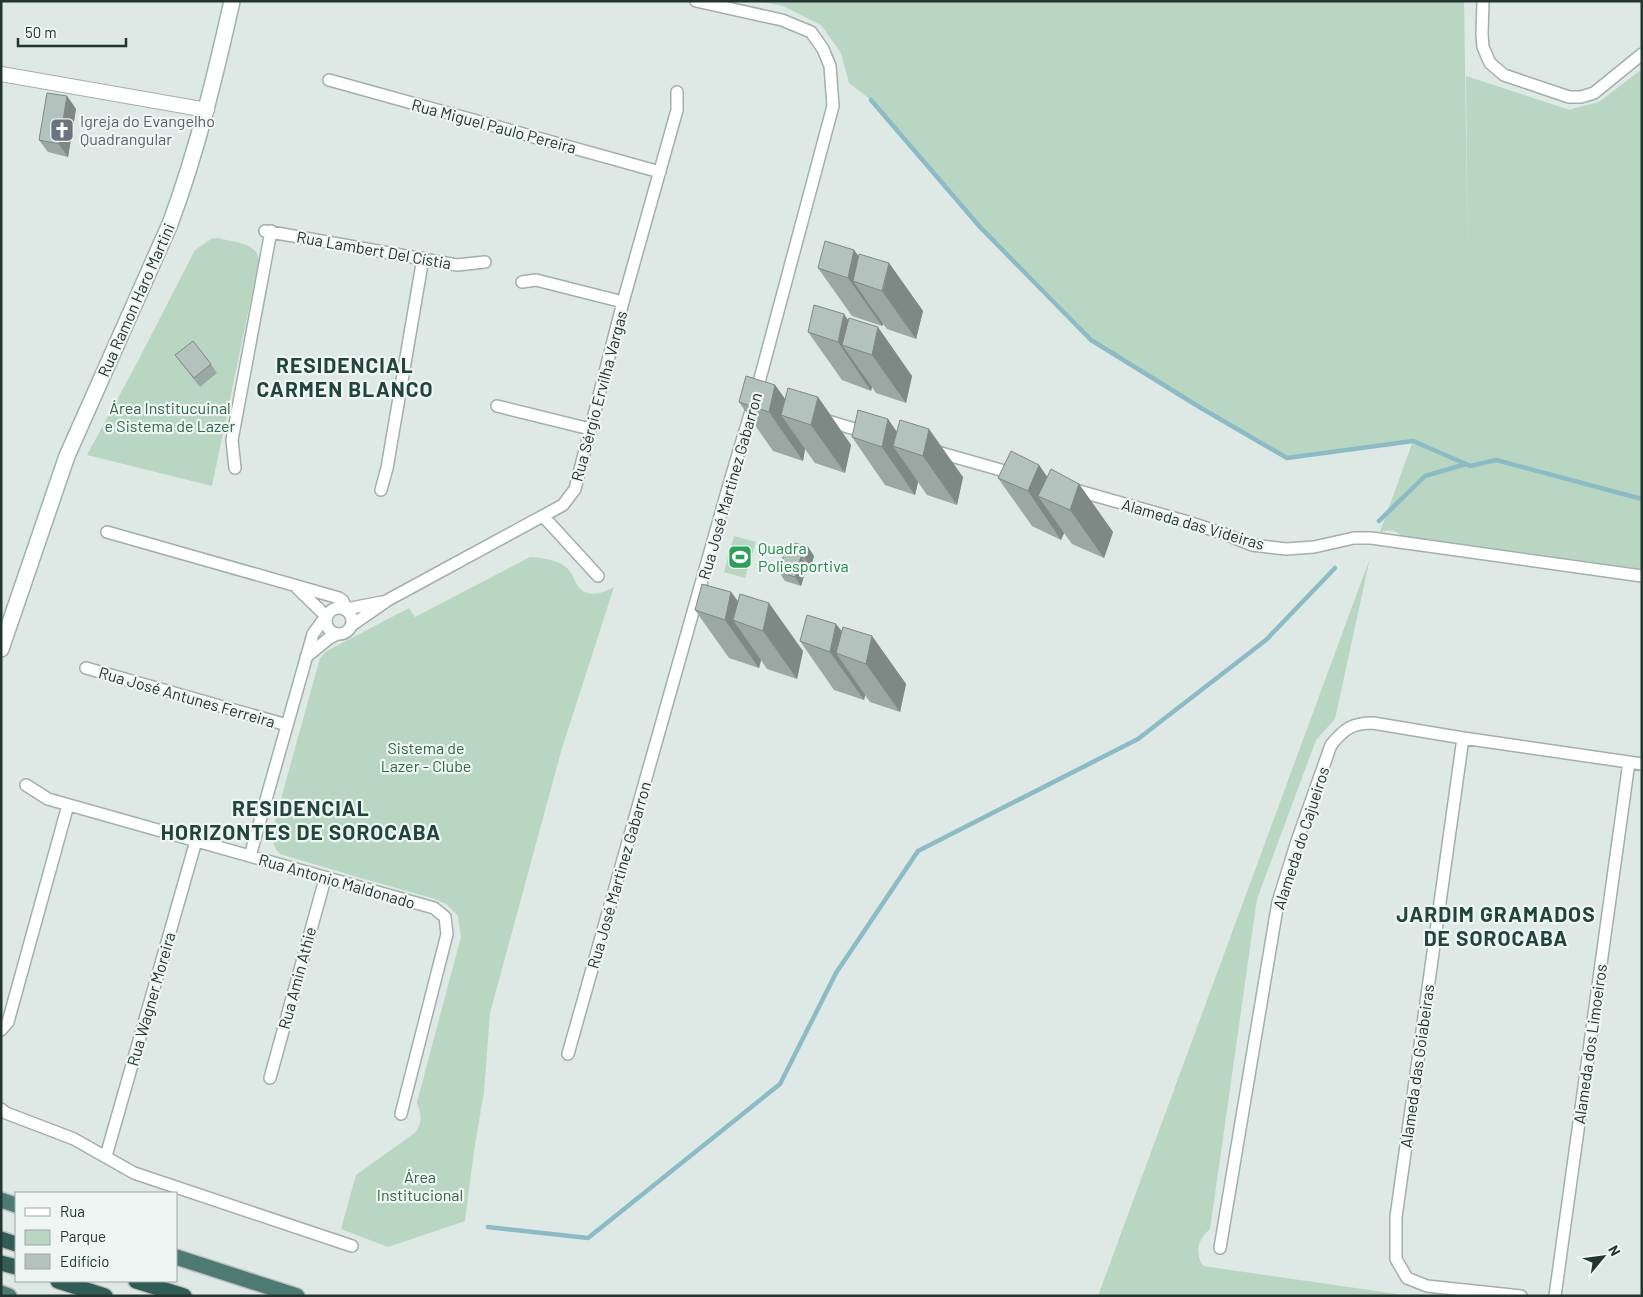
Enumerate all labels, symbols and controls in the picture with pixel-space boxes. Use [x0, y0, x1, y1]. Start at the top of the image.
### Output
scale bar [18, 15, 125, 47]
text: 50 m [25, 23, 57, 41]
street label: Rua Miguel Paulo Pereira [410, 94, 579, 157]
place label: Igreja do Evangelho Quadrangular [80, 111, 215, 148]
church icon: Igreja do Evangelho Quadrangular [49, 117, 75, 143]
street label: Rua Ramon Haro Martini [93, 220, 178, 379]
street label: Rua Lambert Del Cístia [295, 227, 453, 272]
street label: Rua Sérgio Ervilha Vargas [567, 308, 630, 483]
district label: RESIDENCIAL CARMEN BLANCO [256, 352, 434, 401]
street label: Rua José Martinez Gabarron [694, 390, 765, 582]
park label: Área Institucuinal e Sistema de Lazer [105, 398, 236, 435]
street label: Alameda das Videiras [1120, 494, 1267, 553]
place label: Quadra Poliesportiva [758, 538, 849, 575]
sports icon: Quadra Poliesportiva [727, 544, 753, 570]
street label: Rua José Antunes Ferreira [97, 662, 278, 731]
park label: Sistema de Lazer - Clube [381, 738, 471, 775]
street label: Alameda do Cajueiros [1268, 764, 1333, 912]
street label: Rua José Martinez Gabarron [583, 779, 654, 971]
district label: RESIDENCIAL HORIZONTES DE SOROCABA [161, 795, 441, 844]
street label: Rua Antonio Maldonado [257, 849, 418, 912]
district label: JARDIM GRAMADOS DE SOROCABA [1396, 901, 1596, 950]
street label: Rua Amin Athie [274, 925, 319, 1031]
street label: Rua Wagner Moreira [122, 930, 179, 1068]
street label: Alameda dos Limoeiros [1569, 963, 1610, 1125]
street label: Alameda das Goiabeiras [1396, 983, 1437, 1149]
park label: Área Institucional [377, 1167, 463, 1204]
legend [15, 1192, 178, 1282]
text: Rua [60, 1202, 85, 1220]
text: Parque [60, 1227, 106, 1245]
north arrow [1578, 1232, 1628, 1282]
text: N [1605, 1242, 1624, 1259]
text: Edifício [60, 1252, 109, 1270]

